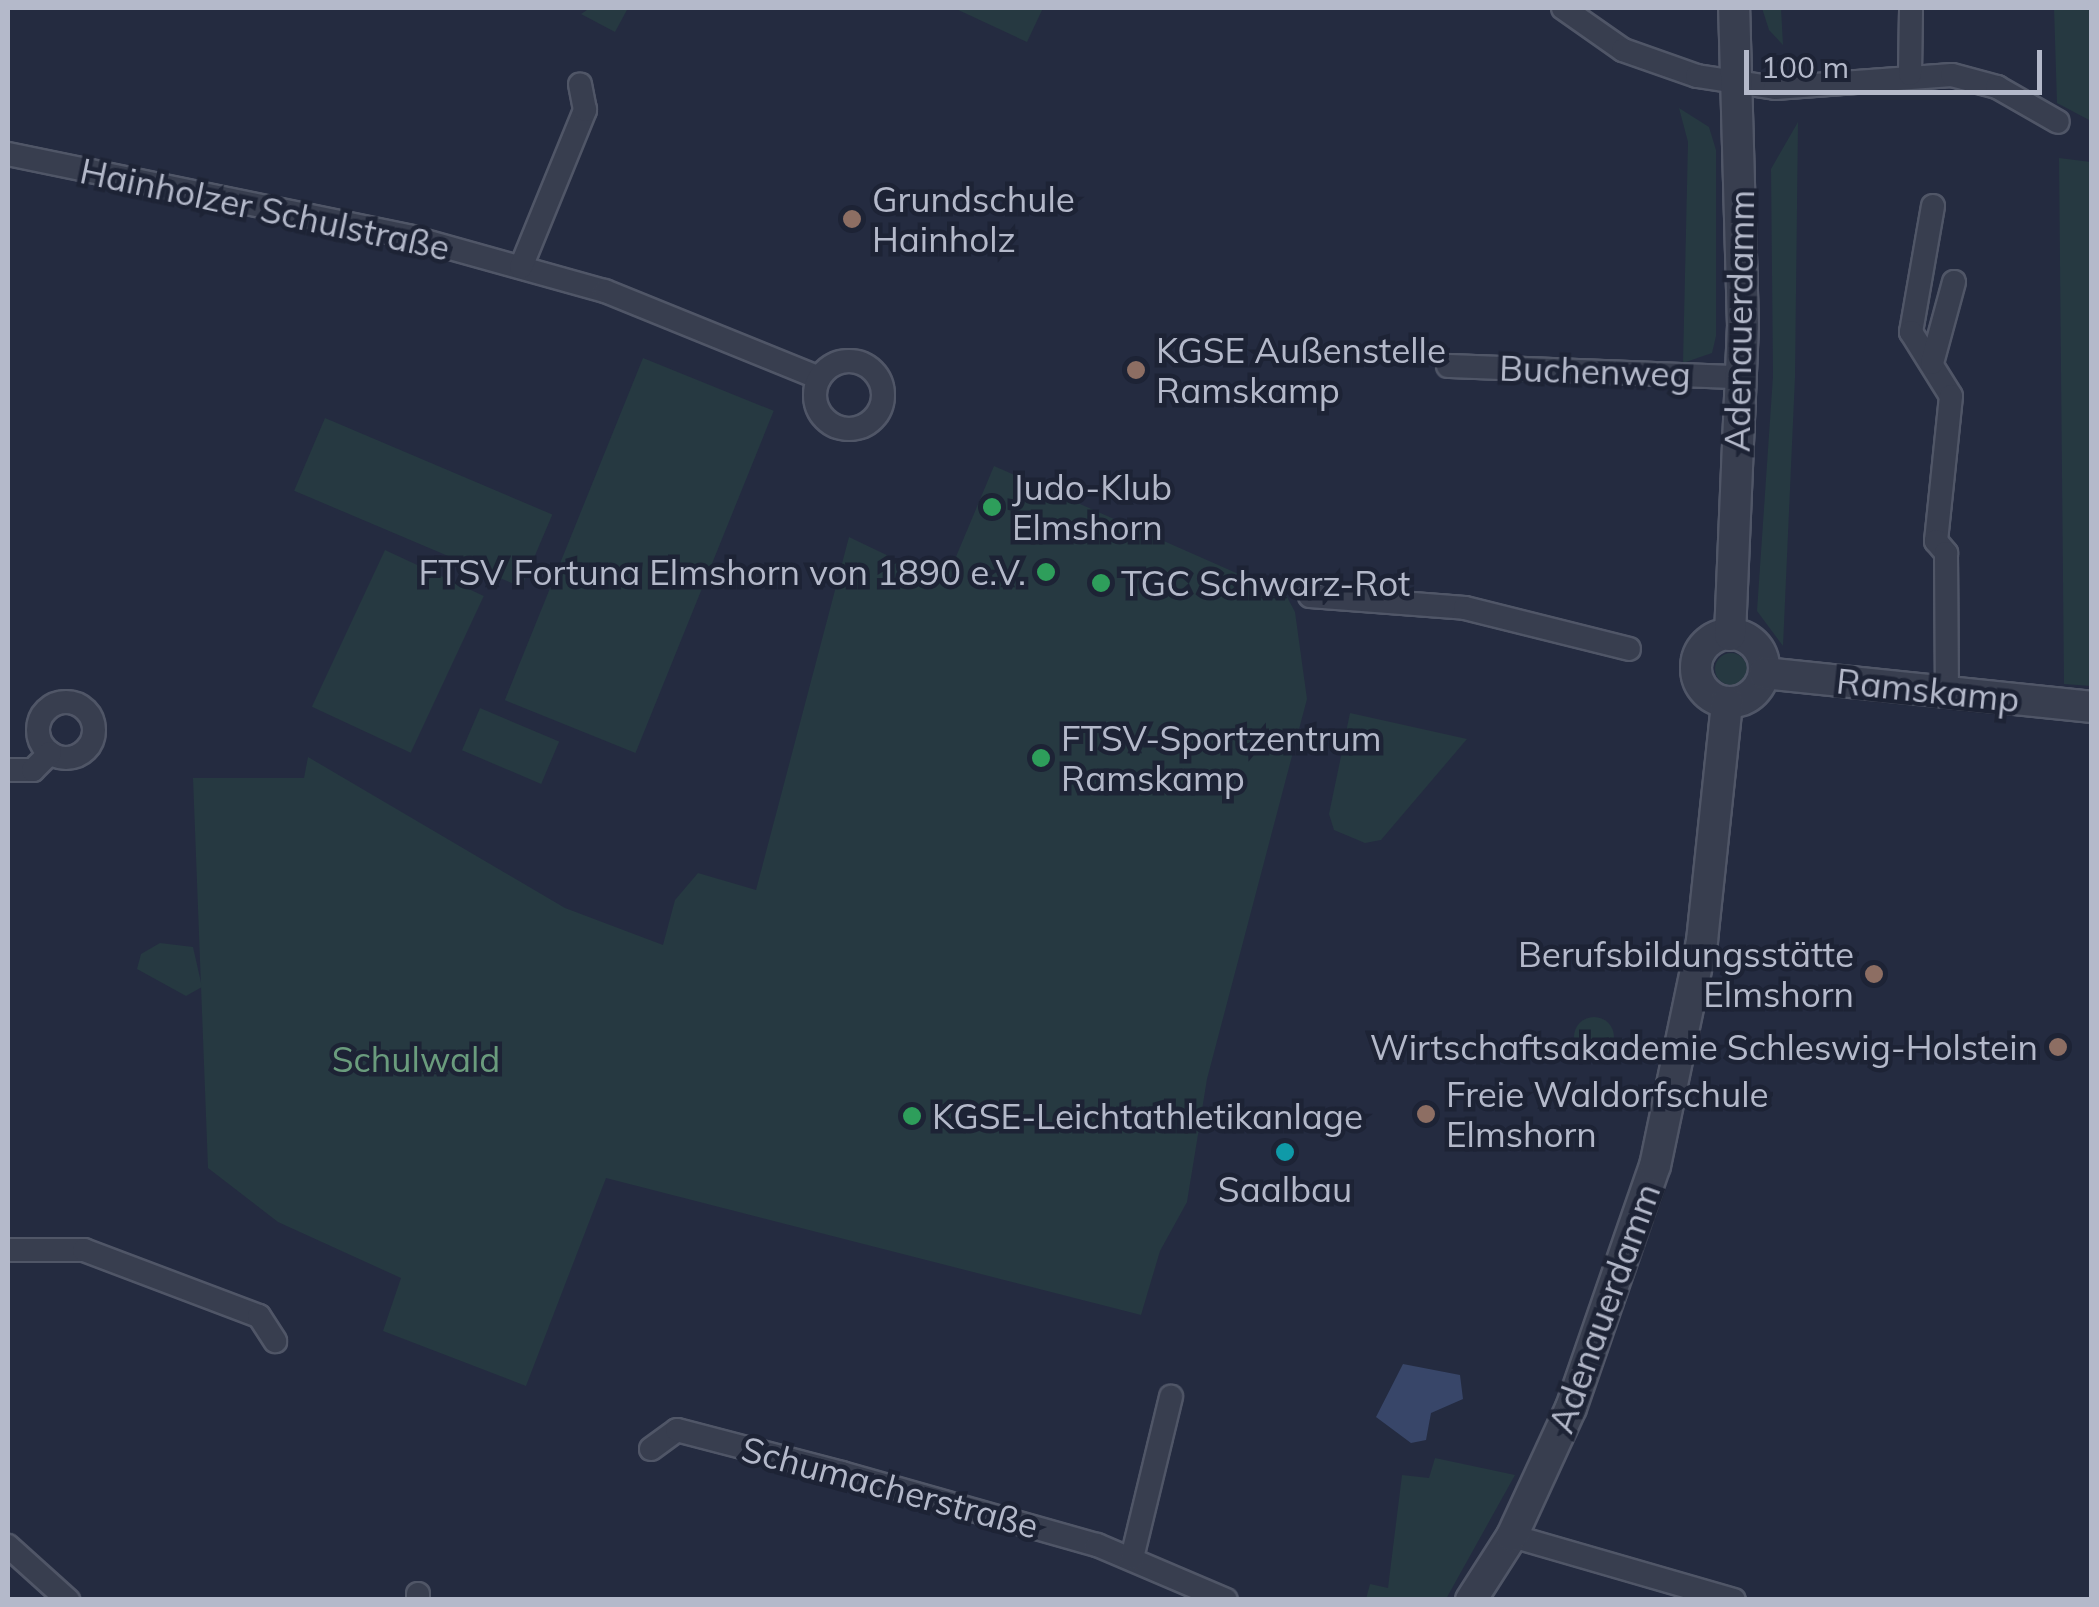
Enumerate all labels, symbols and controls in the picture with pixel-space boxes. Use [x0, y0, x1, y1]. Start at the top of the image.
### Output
scale bar [1749, 30, 2046, 92]
text: 100 m [1761, 48, 1849, 86]
street label: Hainholzer Schulstraße [76, 149, 454, 269]
place label: Grundschule Hainholz [872, 178, 1075, 260]
street label: Adenauerdamm [1716, 190, 1762, 452]
marker: Grundschule Hainholz [841, 208, 863, 230]
place label: KGSE Außenstelle Ramskamp [1156, 329, 1446, 411]
street label: Buchenweg [1499, 347, 1691, 395]
marker: KGSE Außenstelle Ramskamp [1125, 359, 1147, 381]
place label: Judo-Klub Elmshorn [1012, 466, 1172, 548]
marker: Judo-Klub Elmshorn [981, 496, 1003, 518]
place label: FTSV Fortuna Elmshorn von 1890 e.V. [419, 551, 1026, 593]
marker: FTSV Fortuna Elmshorn von 1890 e.V. [1035, 561, 1057, 583]
place label: TGC Schwarz-Rot [1121, 562, 1410, 604]
marker: TGC Schwarz-Rot [1090, 572, 1112, 594]
street label: Ramskamp [1834, 660, 2022, 720]
place label: FTSV-Sportzentrum Ramskamp [1061, 717, 1381, 799]
marker: FTSV-Sportzentrum Ramskamp [1030, 747, 1052, 769]
place label: Berufsbildungsstätte Elmshorn [1518, 933, 1854, 1015]
marker: Berufsbildungsstätte Elmshorn [1863, 963, 1885, 985]
place label: Wirtschaftsakademie Schleswig-Holstein [1370, 1026, 2038, 1068]
marker: Wirtschaftsakademie Schleswig-Holstein [2047, 1036, 2069, 1058]
park label: Schulwald [332, 1038, 500, 1080]
place label: Freie Waldorfschule Elmshorn [1446, 1073, 1769, 1155]
place label: KGSE-Leichtathletikanlage [932, 1095, 1363, 1137]
marker: Freie Waldorfschule Elmshorn [1415, 1103, 1437, 1125]
marker: KGSE-Leichtathletikanlage [901, 1105, 923, 1127]
marker: Saalbau [1274, 1141, 1296, 1163]
place label: Saalbau [1218, 1168, 1352, 1210]
street label: Adenauerdamm [1539, 1178, 1669, 1438]
street label: Schumacherstraße [737, 1427, 1043, 1547]

